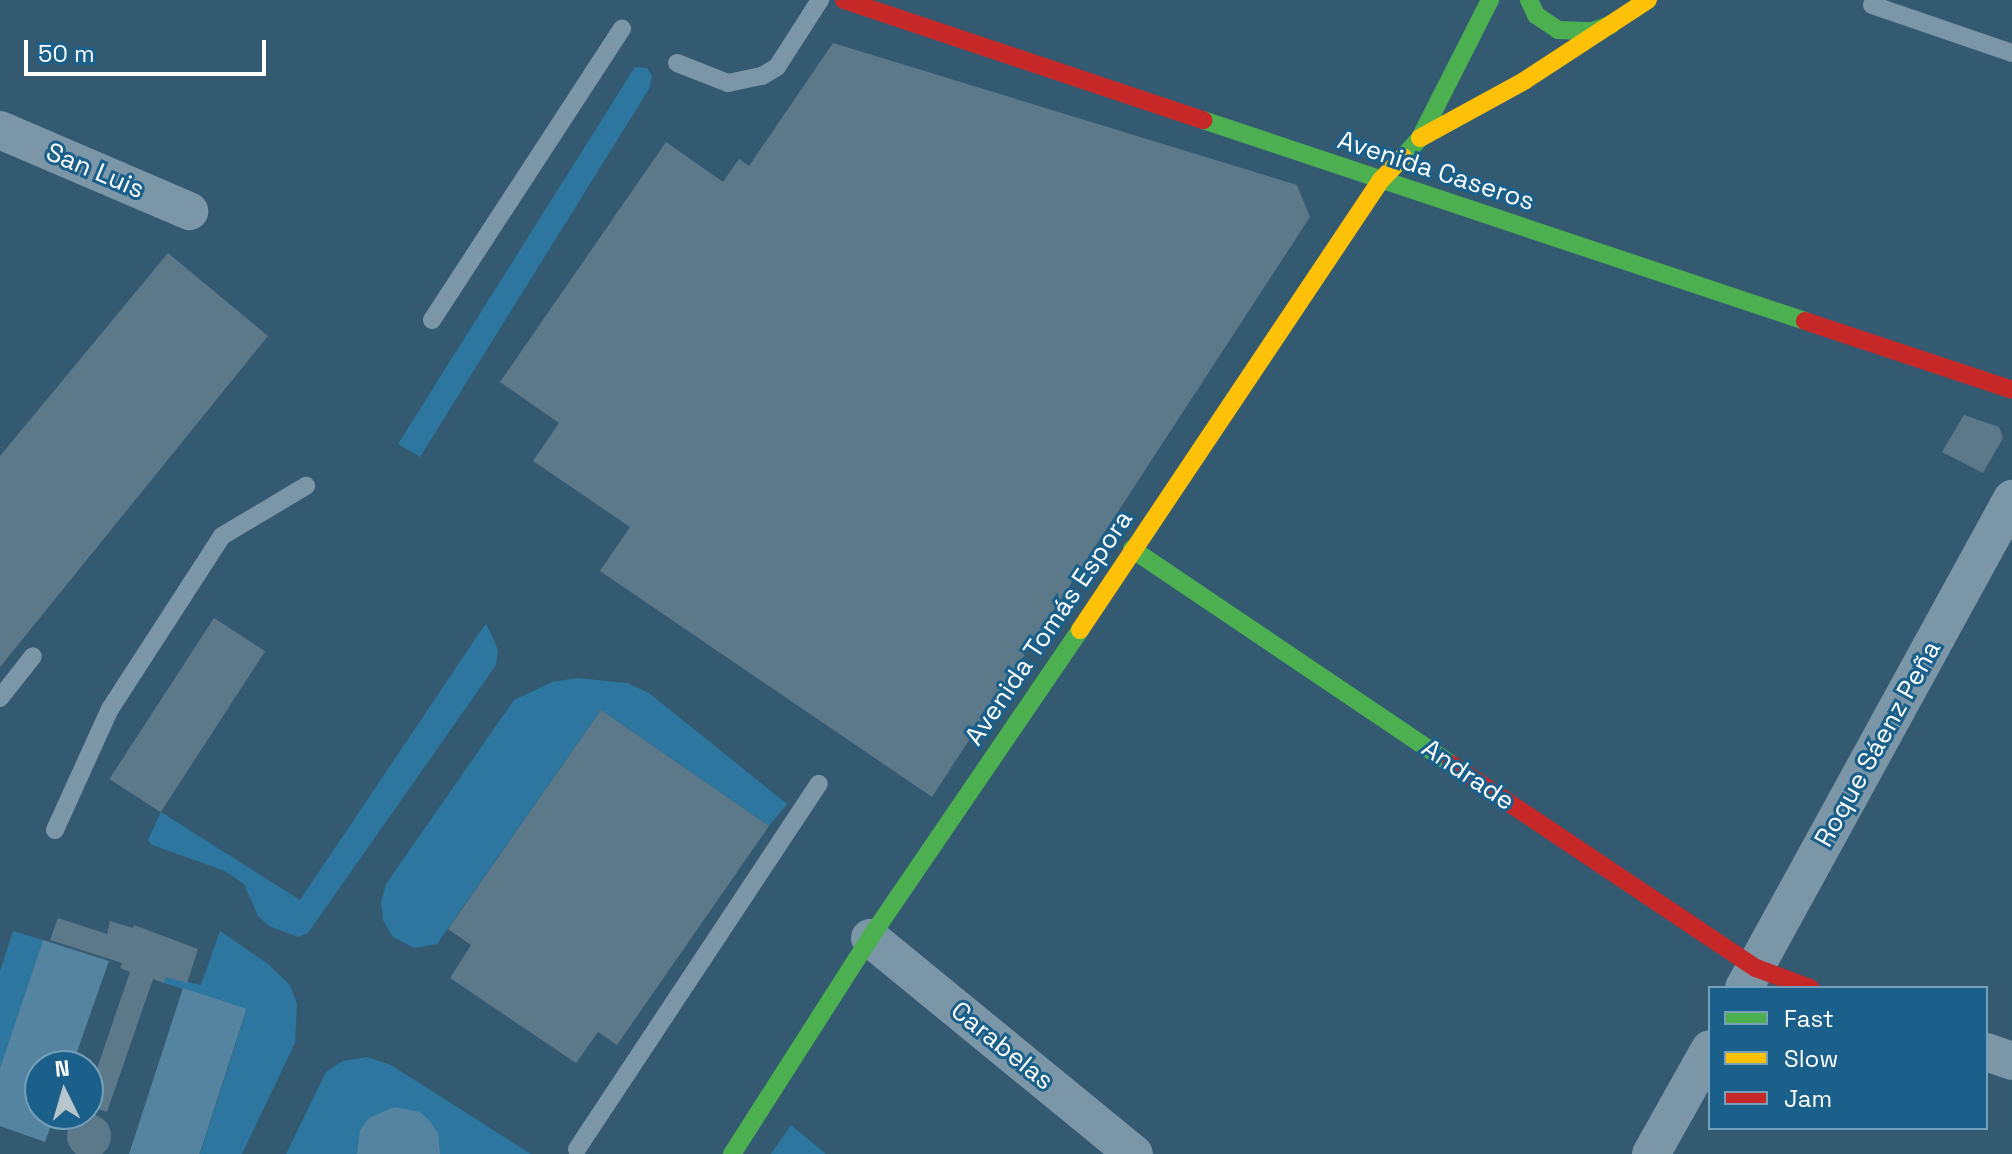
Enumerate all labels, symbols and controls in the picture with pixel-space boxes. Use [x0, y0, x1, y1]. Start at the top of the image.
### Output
scale bar [28, 24, 270, 74]
text: 50 m [38, 38, 95, 69]
street label: Avenida Caseros [1334, 124, 1538, 218]
street label: San Luis [41, 136, 149, 206]
street label: Avenida Tomás Espora [959, 504, 1139, 752]
street label: Roque Sáenz Peña [1808, 636, 1948, 852]
street label: Andrade [1416, 733, 1520, 817]
legend [1708, 986, 1988, 1130]
street label: Carabelas [944, 995, 1060, 1097]
text: Fast [1784, 1003, 1834, 1034]
text: Slow [1784, 1043, 1838, 1074]
north arrow [24, 1050, 104, 1130]
text: N [54, 1053, 71, 1083]
text: Jam [1784, 1083, 1832, 1114]

